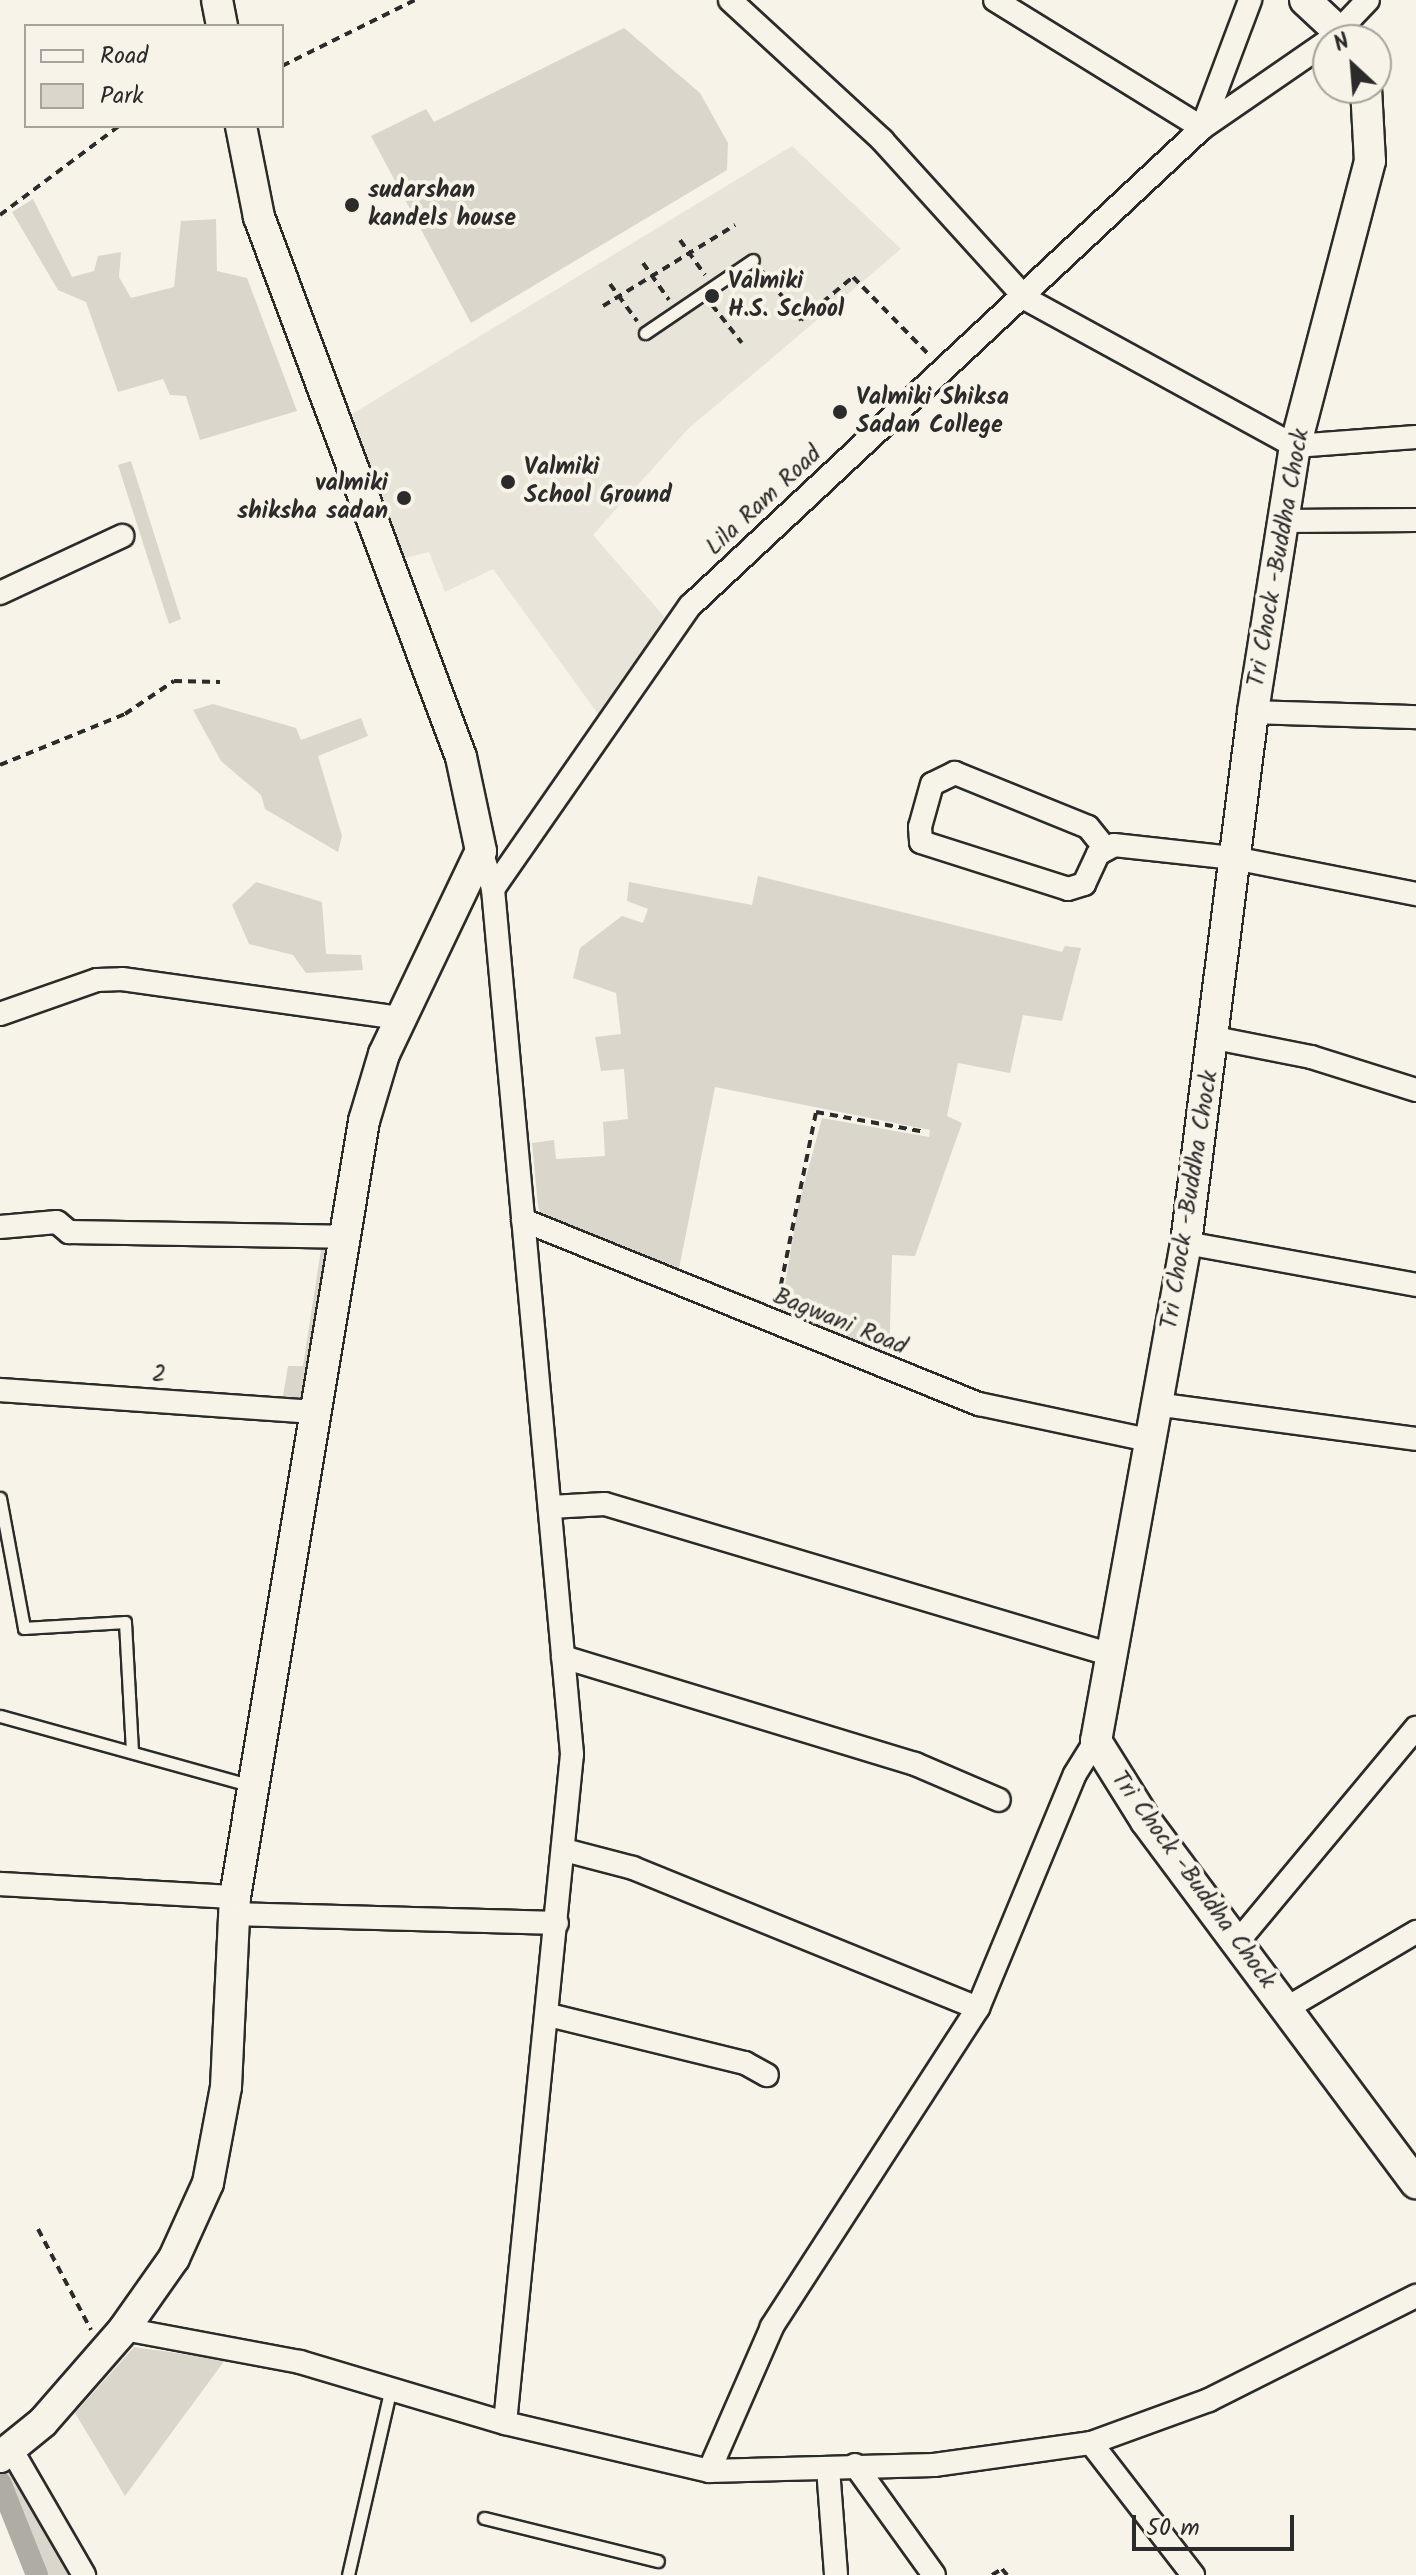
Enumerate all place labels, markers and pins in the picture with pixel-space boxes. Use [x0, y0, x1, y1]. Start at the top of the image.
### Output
place label: sudarshan kandels house [368, 177, 516, 233]
marker: sudarshan kandels house [343, 196, 361, 214]
place label: Valmiki H.S. School [728, 268, 844, 324]
marker: Valmiki H.S. School [703, 287, 721, 305]
place label: Valmiki Shiksa Sadan College [856, 384, 1009, 440]
marker: Valmiki Shiksa Sadan College [831, 403, 849, 421]
place label: Valmiki School Ground [524, 454, 672, 510]
place label: valmiki shiksha sadan [237, 470, 388, 526]
marker: Valmiki School Ground [499, 473, 517, 491]
marker: valmiki shiksha sadan [395, 489, 413, 507]

